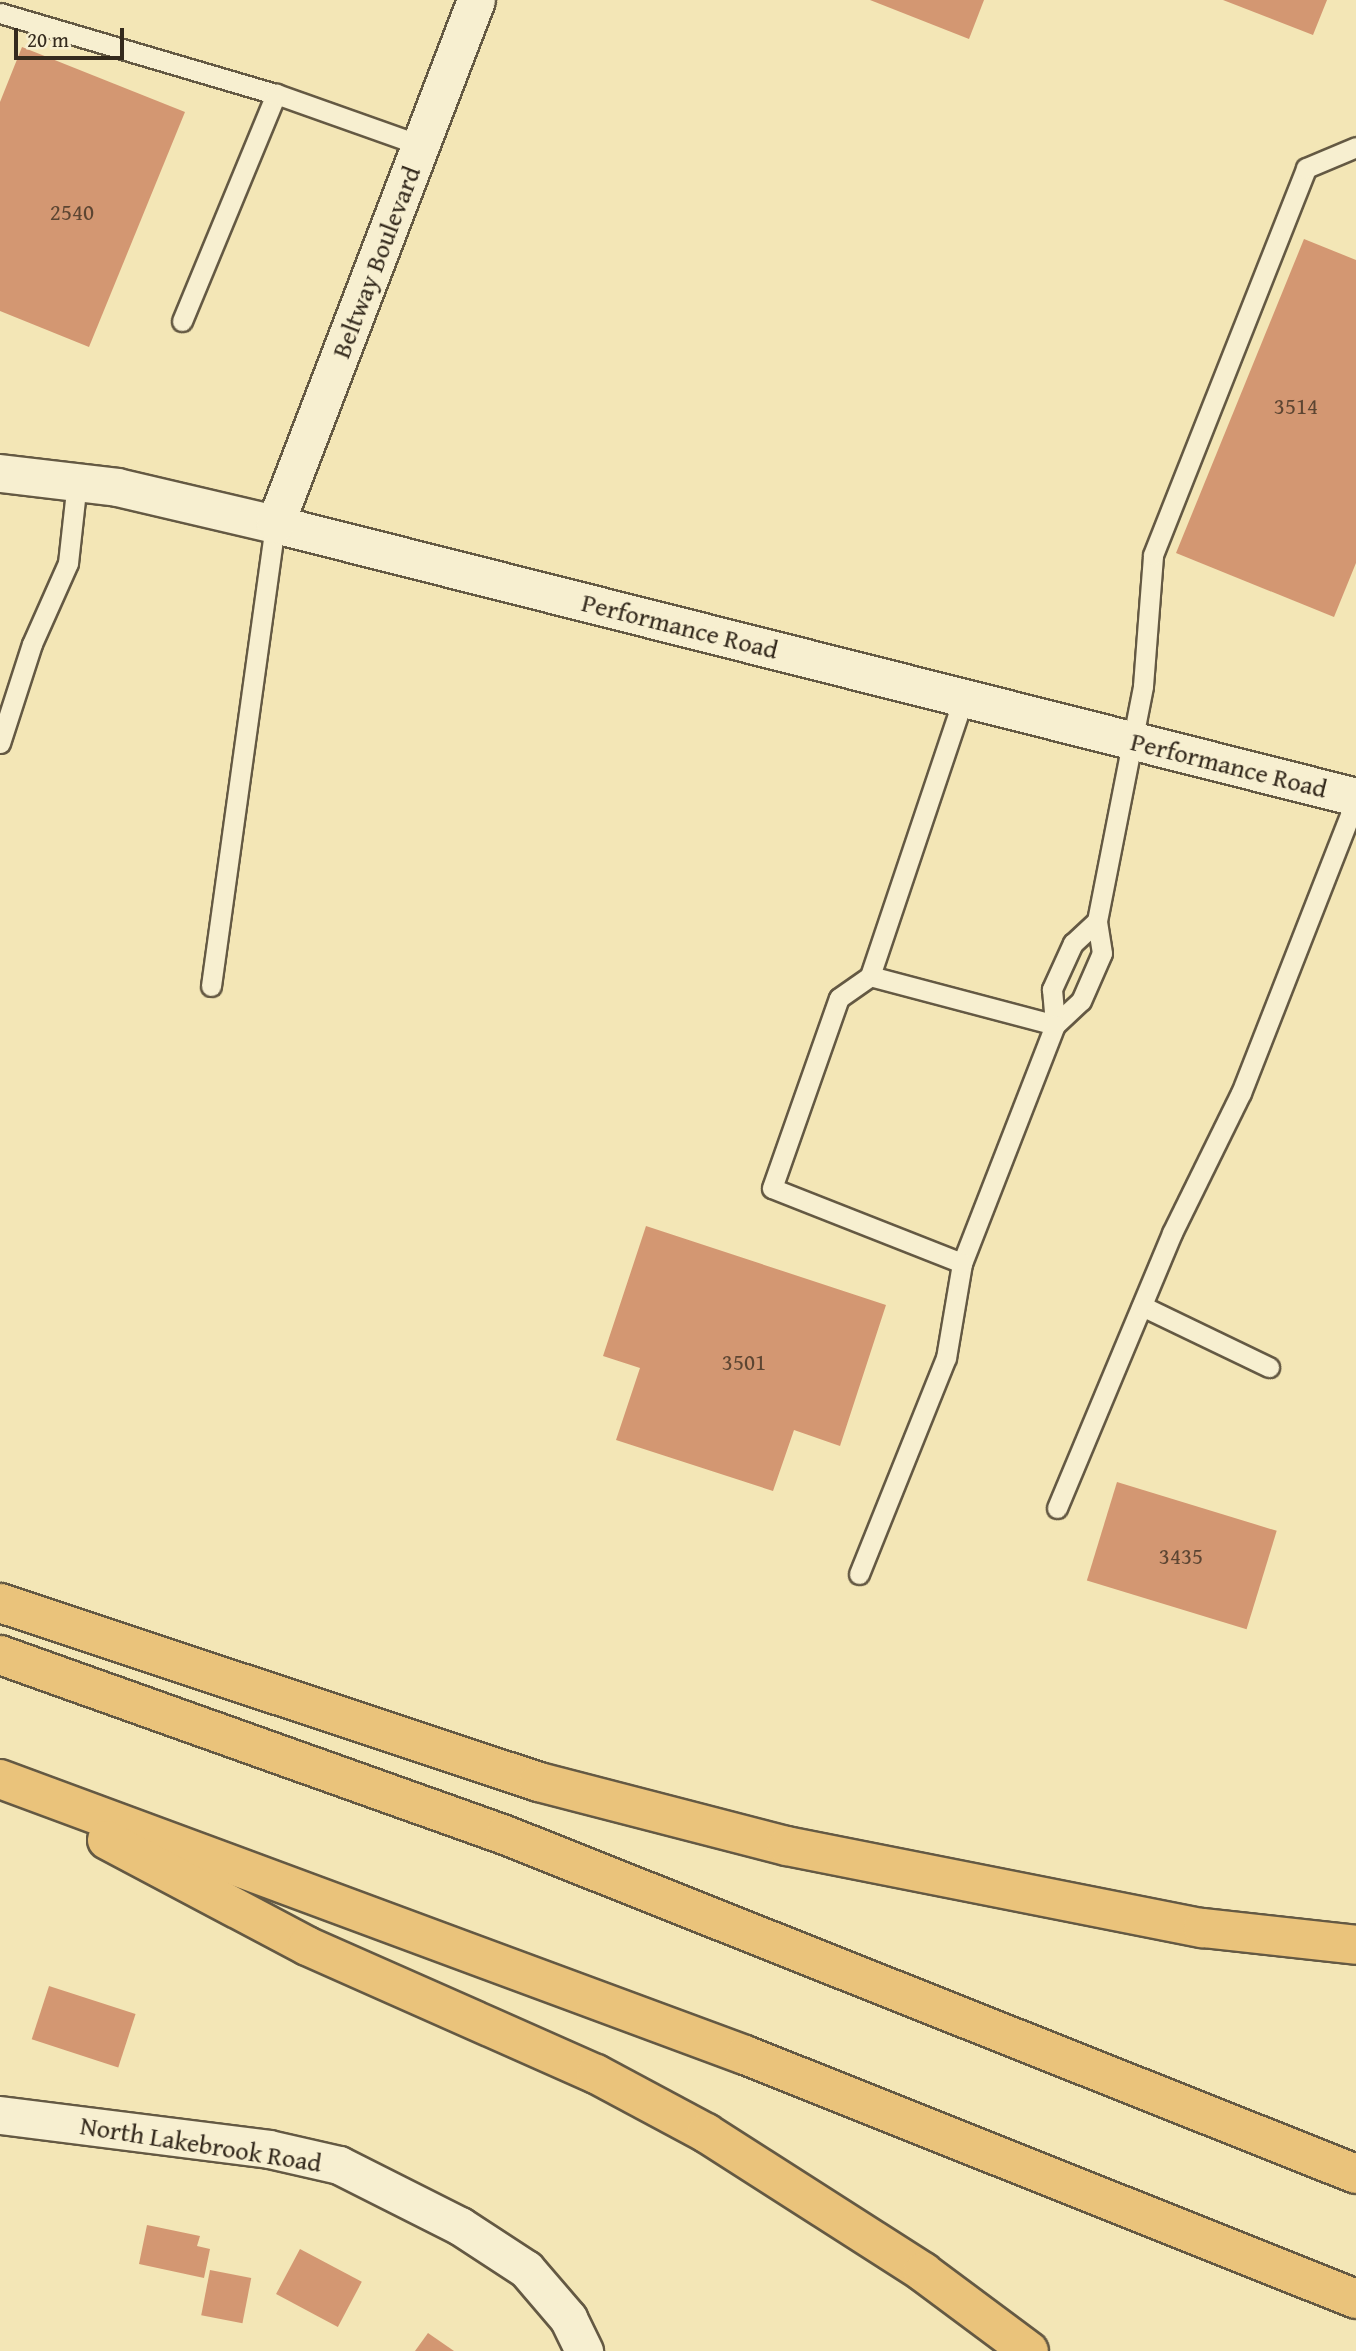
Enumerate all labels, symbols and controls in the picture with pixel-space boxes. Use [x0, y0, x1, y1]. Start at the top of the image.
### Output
scale bar [18, 14, 128, 58]
text: 20 m [27, 24, 69, 55]
street label: Beltway Boulevard [325, 162, 427, 362]
house number: 2540 [50, 198, 94, 226]
house number: 3514 [1274, 392, 1318, 420]
street label: Performance Road [579, 587, 781, 665]
street label: Performance Road [1128, 726, 1330, 804]
house number: 3501 [722, 1348, 766, 1376]
house number: 3435 [1159, 1542, 1203, 1570]
street label: North Lakebrook Road [78, 2110, 324, 2178]

